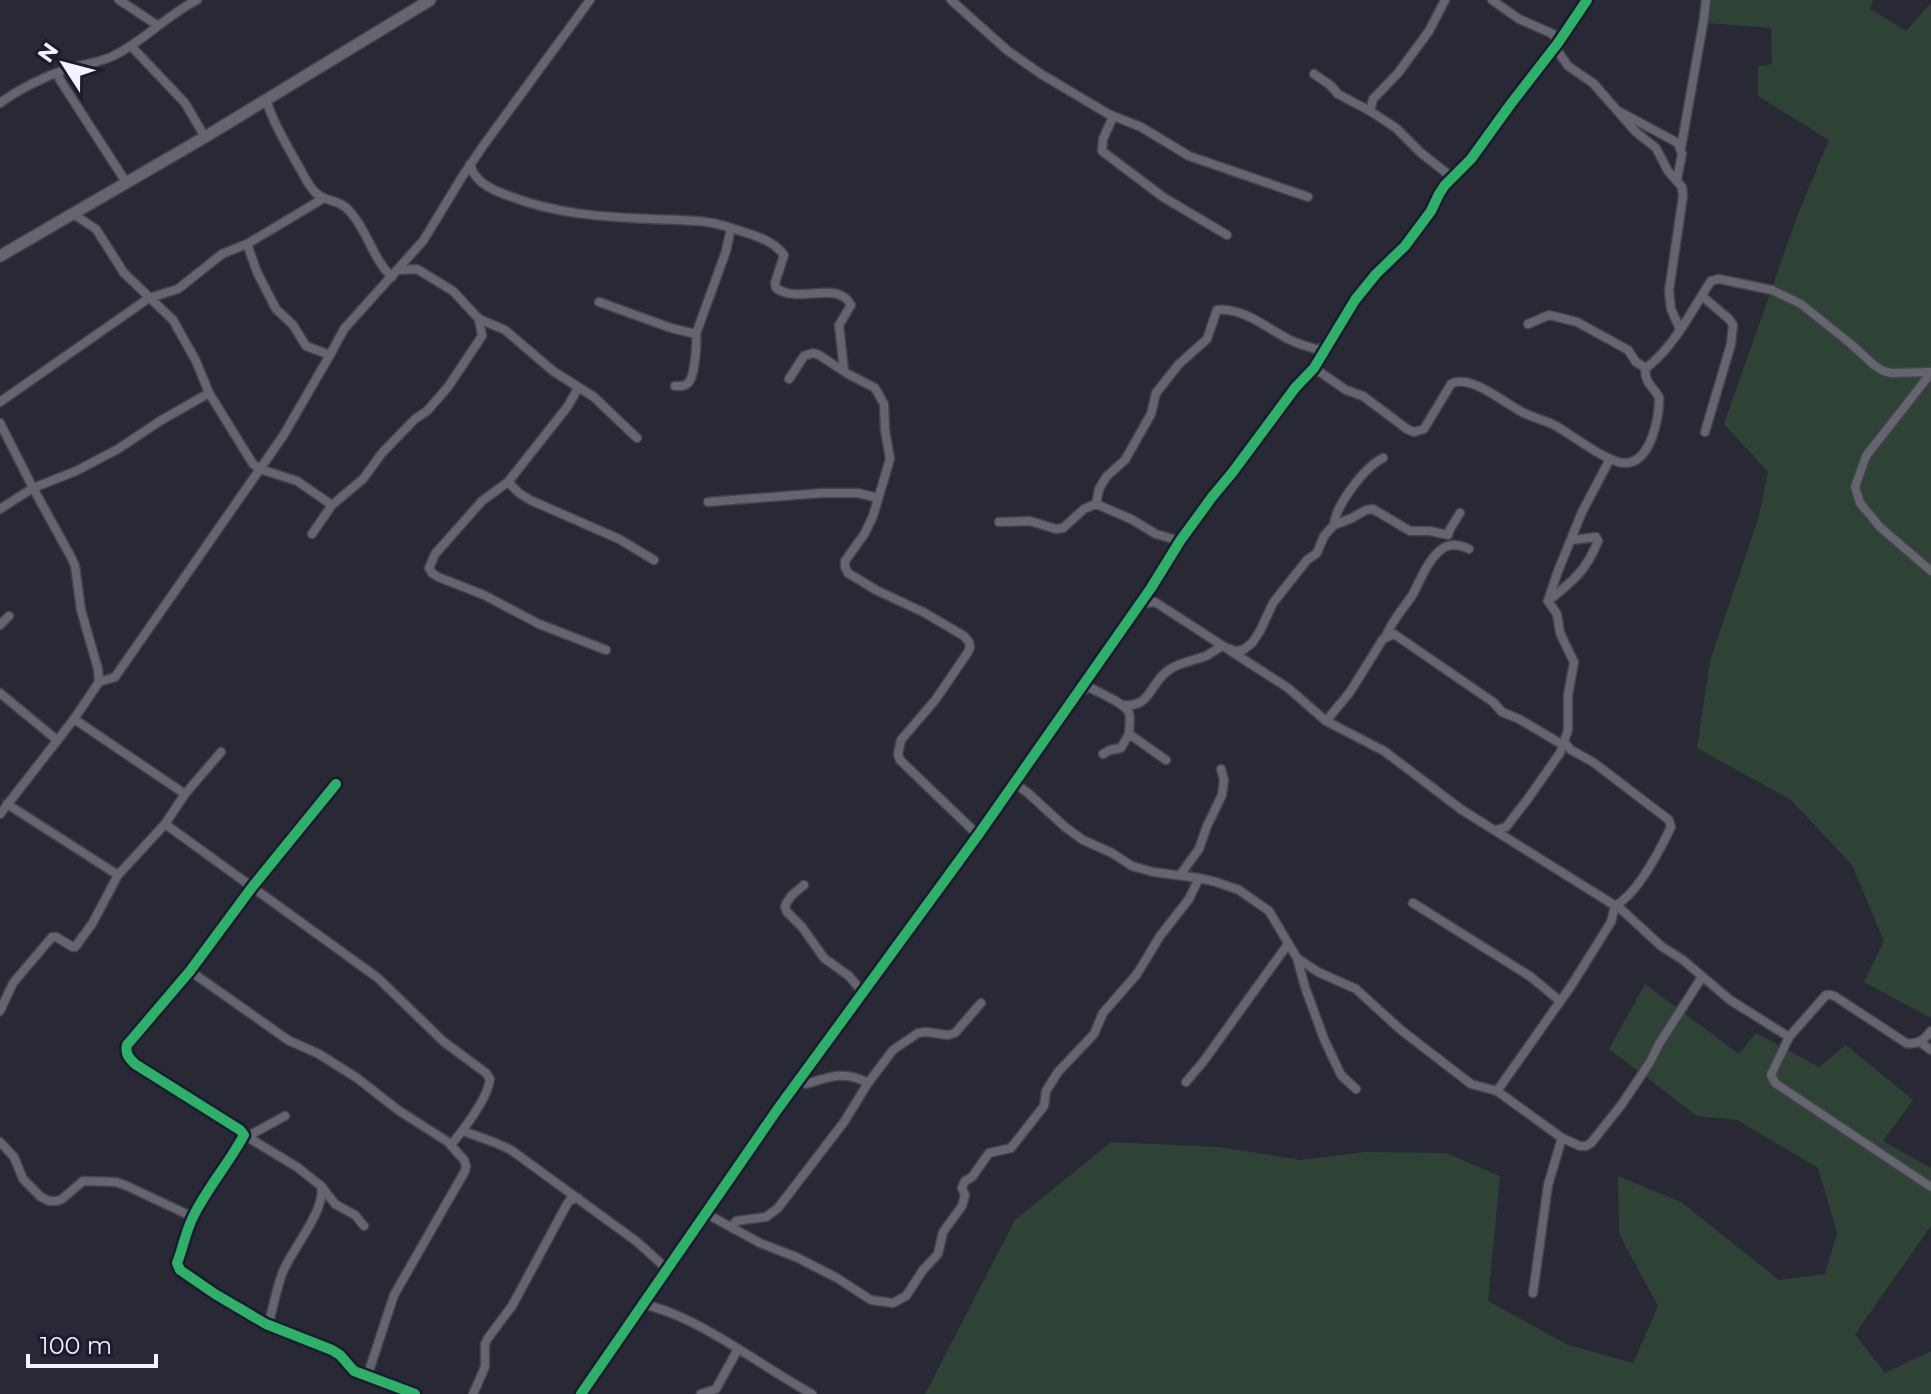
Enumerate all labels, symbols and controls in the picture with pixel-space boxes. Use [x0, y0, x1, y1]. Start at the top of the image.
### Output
north arrow [24, 24, 104, 104]
text: N [32, 37, 64, 68]
scale bar [28, 1318, 156, 1368]
text: 100 m [40, 1331, 112, 1360]

